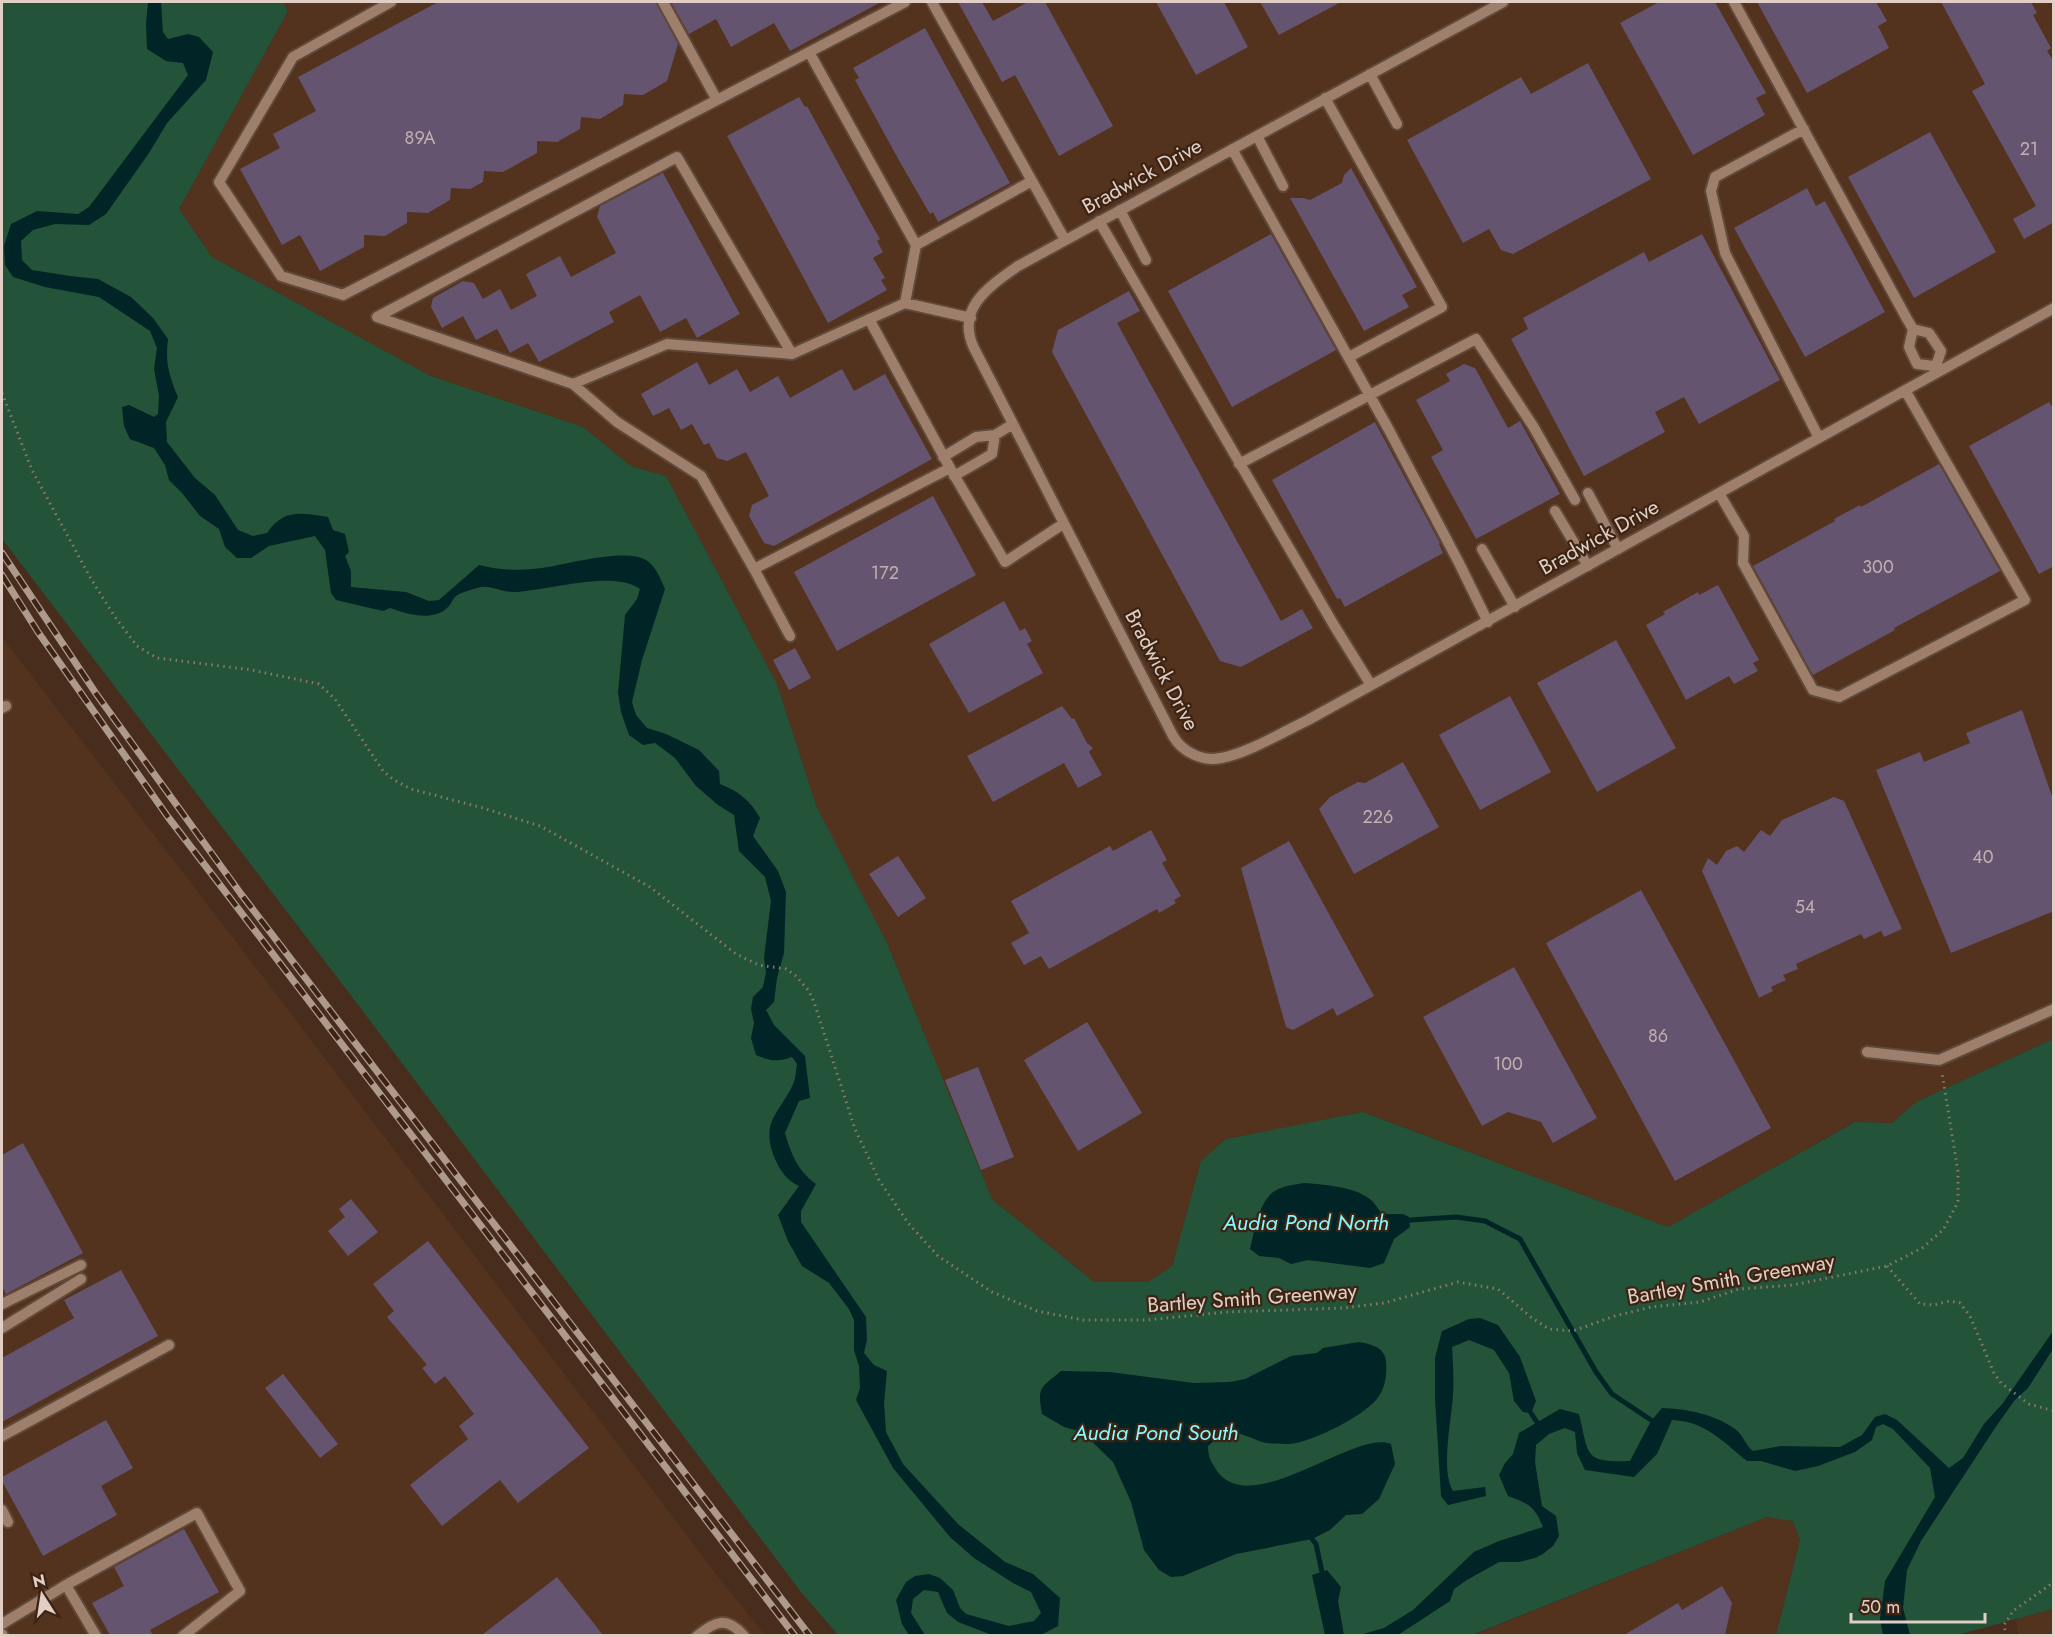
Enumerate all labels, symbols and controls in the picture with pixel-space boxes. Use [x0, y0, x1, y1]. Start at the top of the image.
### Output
house number: 89A [405, 125, 436, 151]
street label: Bradwick Drive [1077, 131, 1208, 221]
house number: 21 [2020, 136, 2038, 162]
street label: Bradwick Drive [1534, 492, 1665, 582]
house number: 300 [1862, 554, 1894, 580]
house number: 172 [871, 560, 899, 586]
street label: Bradwick Drive [1118, 604, 1207, 736]
house number: 226 [1363, 804, 1393, 830]
house number: 40 [1972, 844, 1994, 870]
house number: 54 [1795, 894, 1815, 920]
house number: 86 [1648, 1023, 1668, 1049]
house number: 100 [1493, 1051, 1523, 1077]
water label: Audia Pond North [1222, 1206, 1389, 1238]
street label: Bartley Smith Greenway [1625, 1246, 1838, 1312]
street label: Bartley Smith Greenway [1146, 1276, 1358, 1320]
water label: Audia Pond South [1073, 1416, 1238, 1448]
north arrow [12, 1565, 72, 1625]
text: N [30, 1568, 48, 1593]
scale bar [1851, 1586, 1984, 1624]
text: 50 m [1860, 1594, 1900, 1620]

